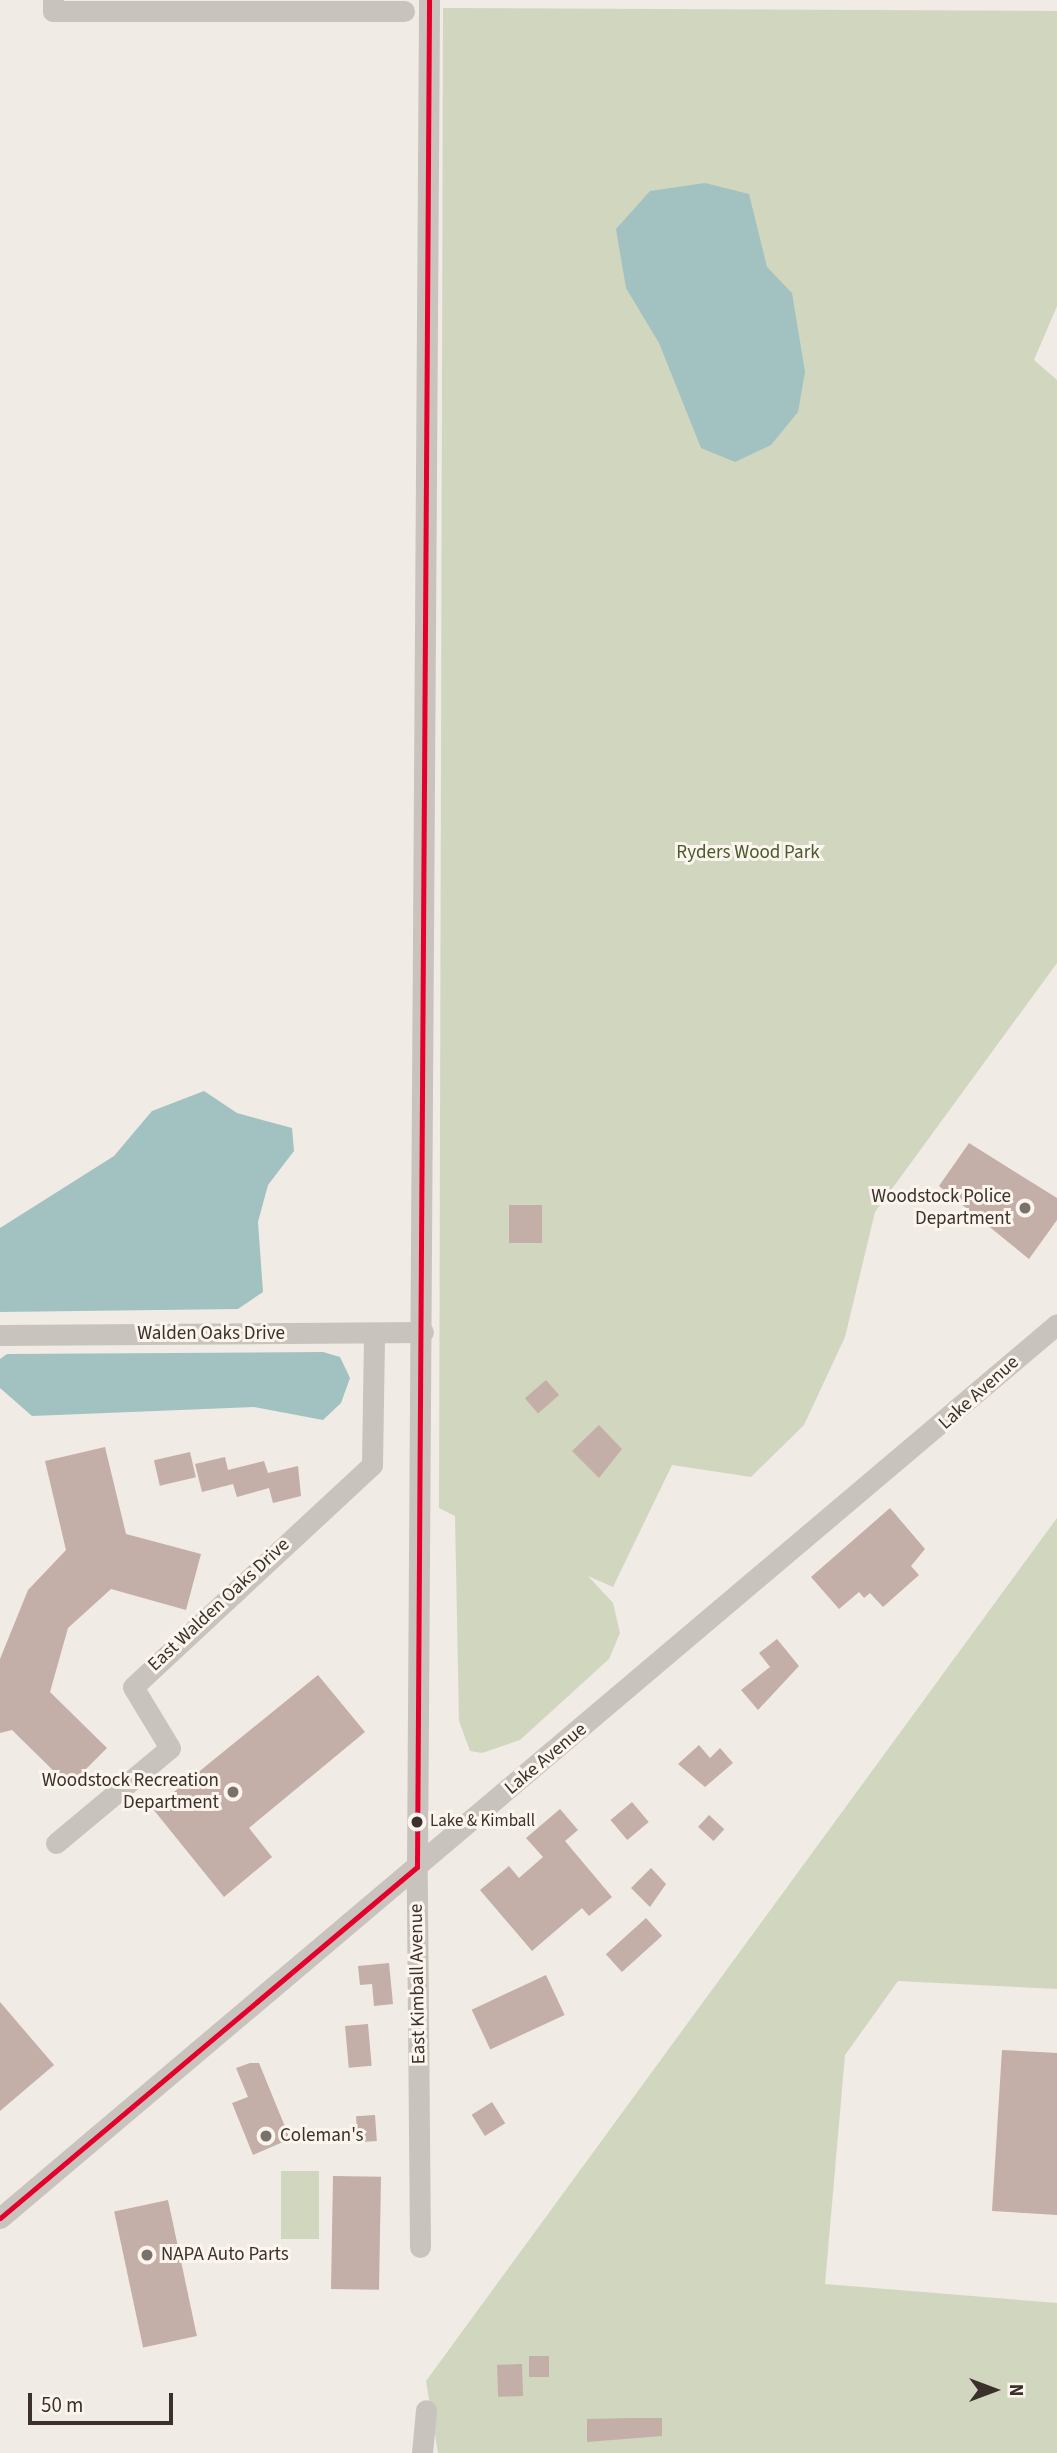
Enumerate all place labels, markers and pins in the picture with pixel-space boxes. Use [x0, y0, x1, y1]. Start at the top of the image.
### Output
place label: Woodstock Police Department [871, 1186, 1011, 1230]
marker: Woodstock Police Department [1017, 1200, 1033, 1216]
place label: Woodstock Recreation Department [42, 1770, 219, 1814]
marker: Woodstock Recreation Department [225, 1784, 241, 1800]
place label: Lake & Kimball [430, 1812, 535, 1832]
marker: Lake & Kimball [410, 1815, 424, 1829]
place label: Coleman's [280, 2125, 363, 2147]
marker: Coleman's [258, 2128, 274, 2144]
place label: NAPA Auto Parts [161, 2244, 289, 2266]
marker: NAPA Auto Parts [139, 2247, 155, 2263]

